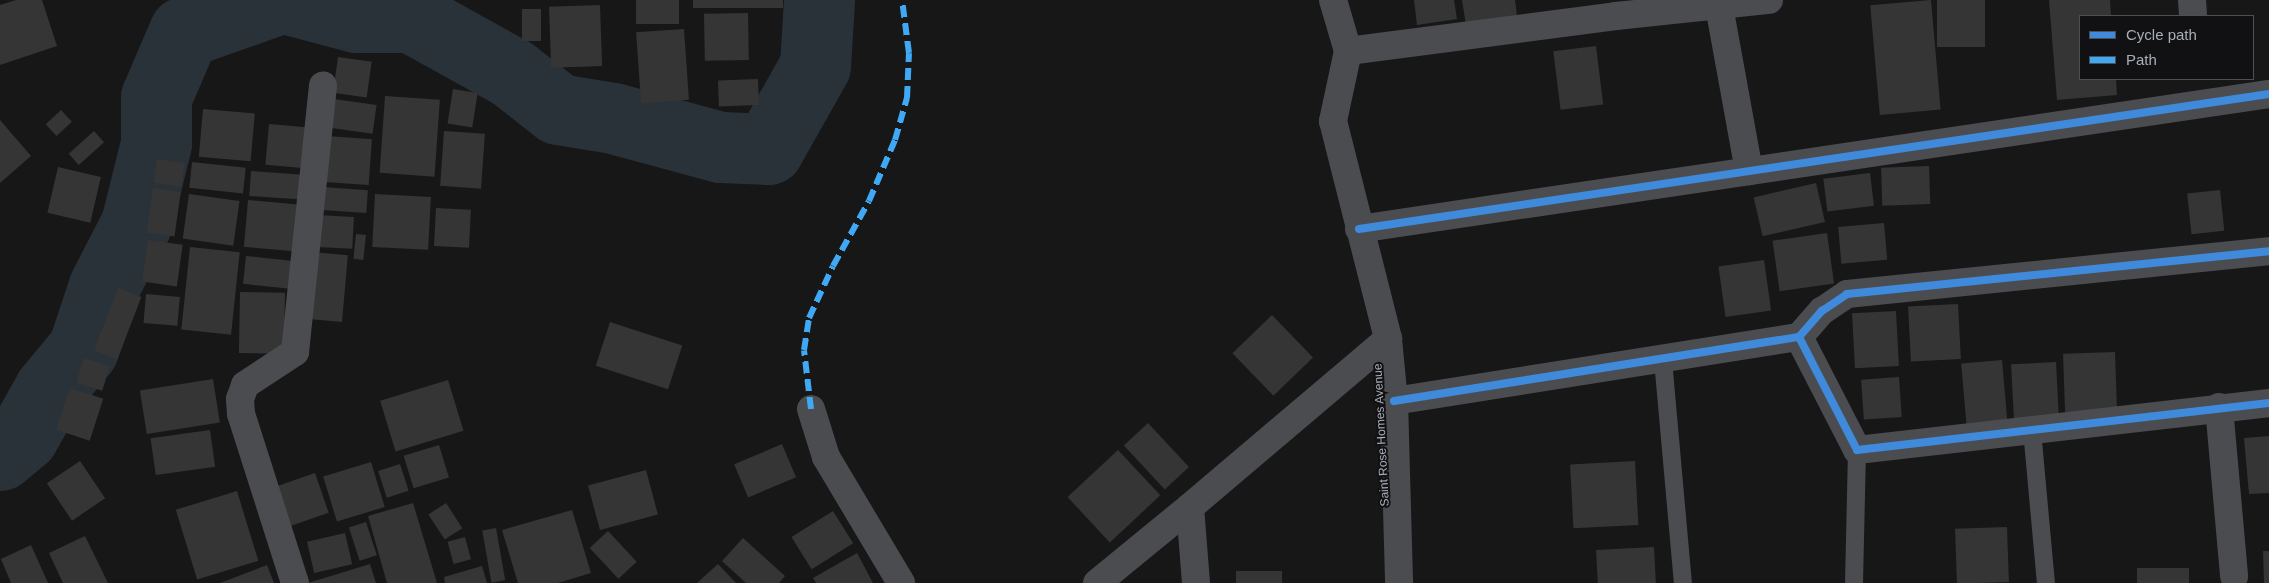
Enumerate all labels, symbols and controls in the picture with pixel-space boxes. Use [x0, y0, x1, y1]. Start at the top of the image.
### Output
legend [2079, 15, 2254, 80]
text: Cycle path [2126, 26, 2197, 43]
text: Path [2126, 51, 2157, 68]
street label: Saint Rose Homes Avenue [1371, 363, 1393, 507]

